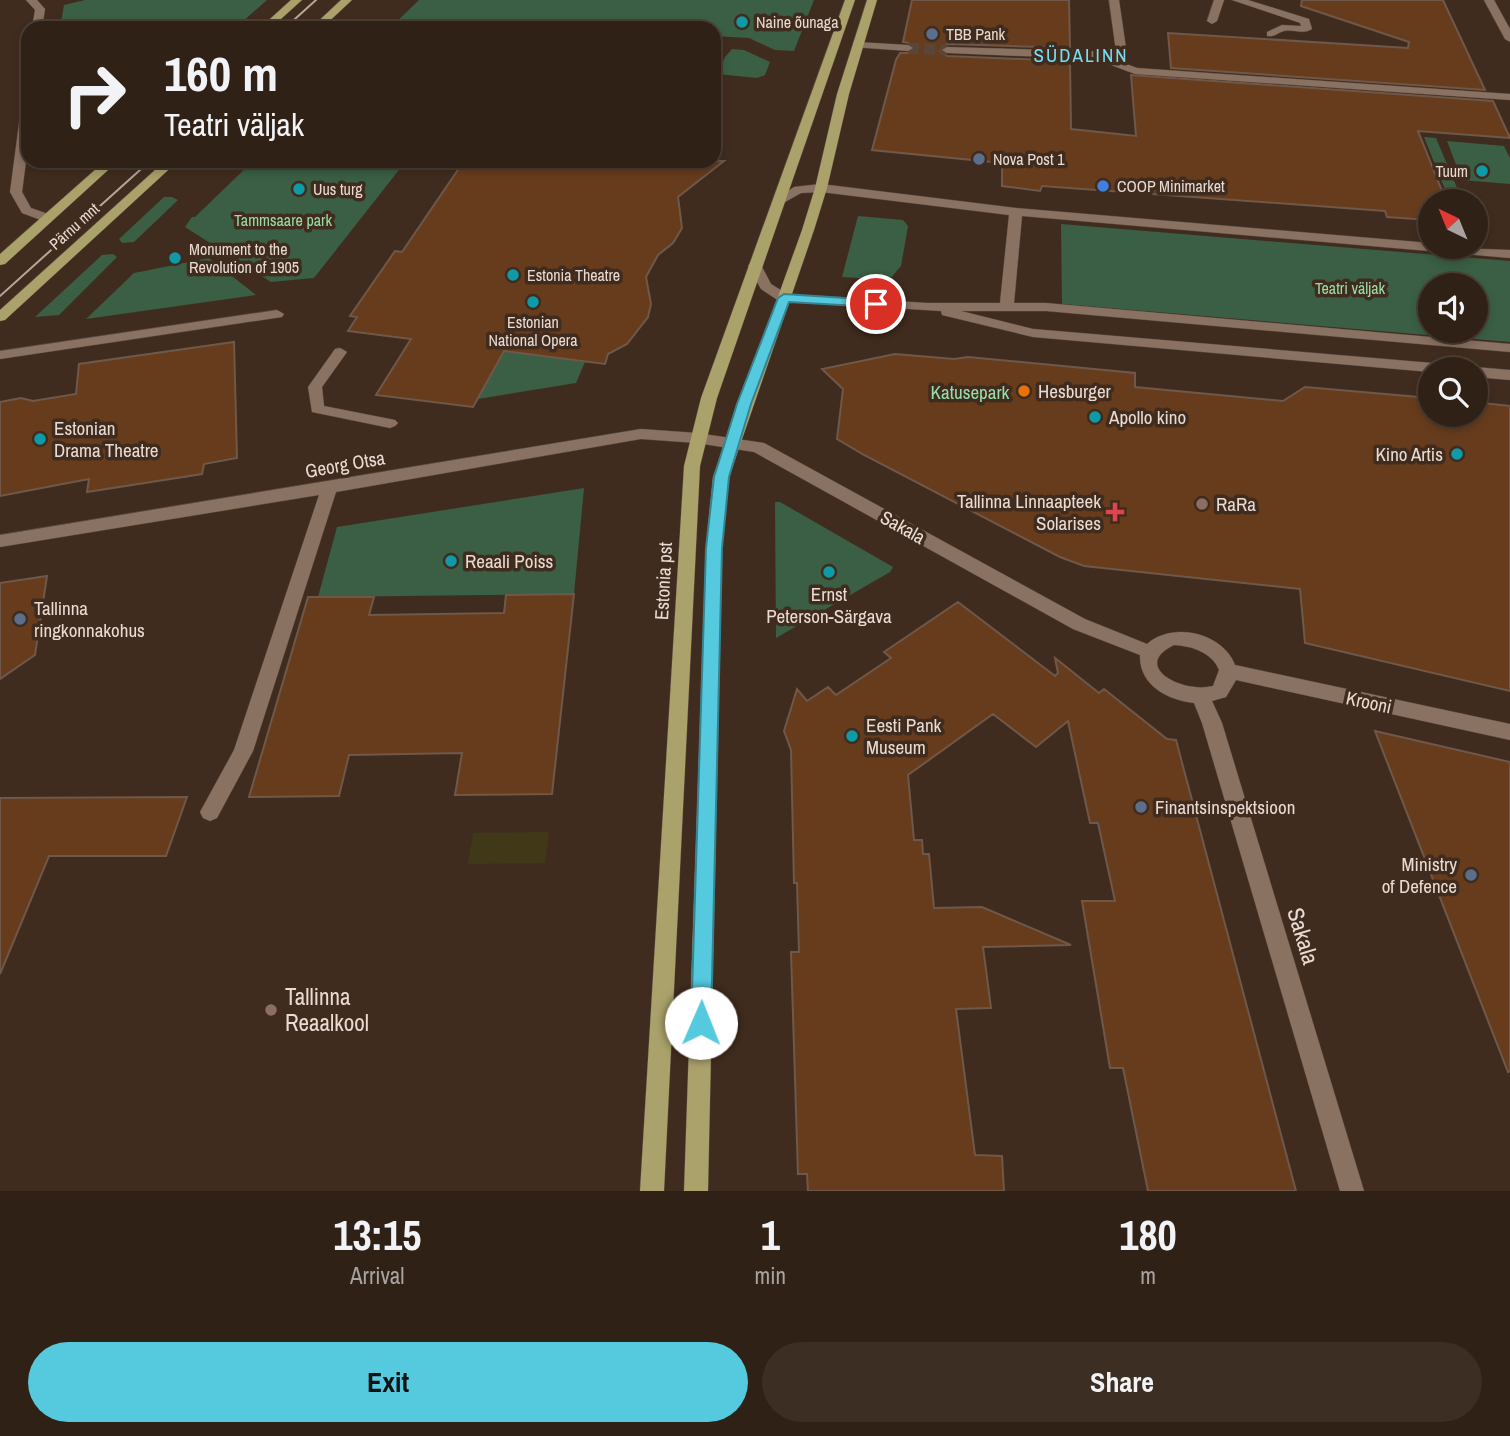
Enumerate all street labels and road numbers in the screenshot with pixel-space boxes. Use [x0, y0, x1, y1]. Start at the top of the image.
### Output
street label: Pärnu mnt [44, 197, 104, 254]
street label: Georg Otsa [303, 444, 387, 484]
street label: Sakala [876, 504, 930, 550]
street label: Estonia pst [648, 541, 678, 621]
street label: Krooni [1344, 685, 1394, 719]
street label: Sakala [1280, 904, 1327, 968]

